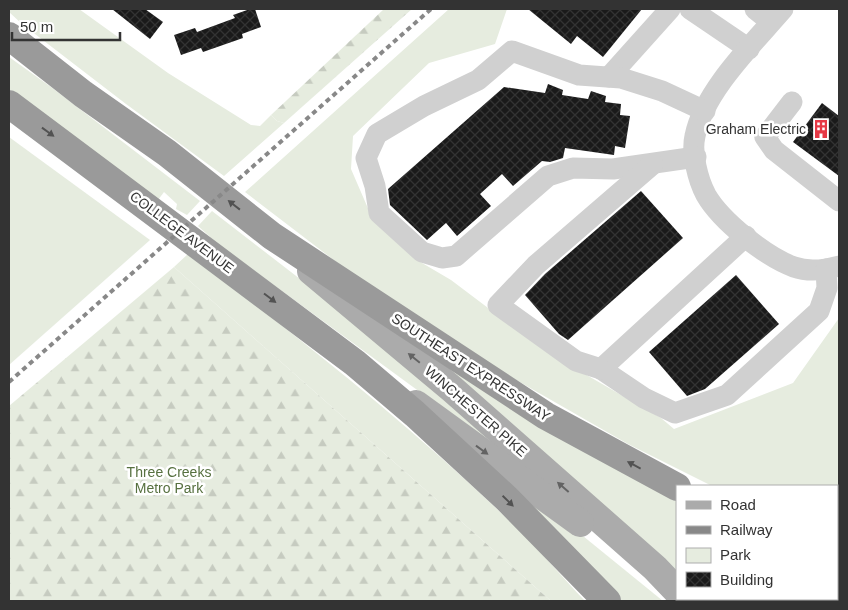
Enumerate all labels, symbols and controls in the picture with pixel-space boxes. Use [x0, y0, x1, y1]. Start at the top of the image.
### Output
scale bar [12, 10, 120, 42]
text: 50 m [20, 18, 53, 35]
building icon: Graham Electric [810, 118, 832, 140]
place label: Graham Electric [706, 121, 806, 137]
one-way arrow [41, 127, 54, 138]
street label: COLLEGE AVENUE [127, 188, 237, 276]
one-way arrow [228, 200, 241, 211]
one-way arrow [263, 293, 277, 303]
street label: SOUTHEAST EXPRESSWAY [389, 310, 554, 425]
one-way arrow [408, 352, 421, 363]
street label: WINCHESTER PIKE [422, 362, 530, 460]
one-way arrow [475, 445, 489, 455]
one-way arrow [627, 460, 640, 469]
park label: Three Creeks Metro Park [127, 464, 211, 496]
one-way arrow [558, 481, 570, 493]
legend [676, 485, 838, 600]
one-way arrow [502, 494, 514, 506]
text: Road [720, 496, 756, 513]
text: Railway [720, 521, 773, 538]
text: Park [720, 546, 751, 563]
text: Building [720, 571, 773, 588]

